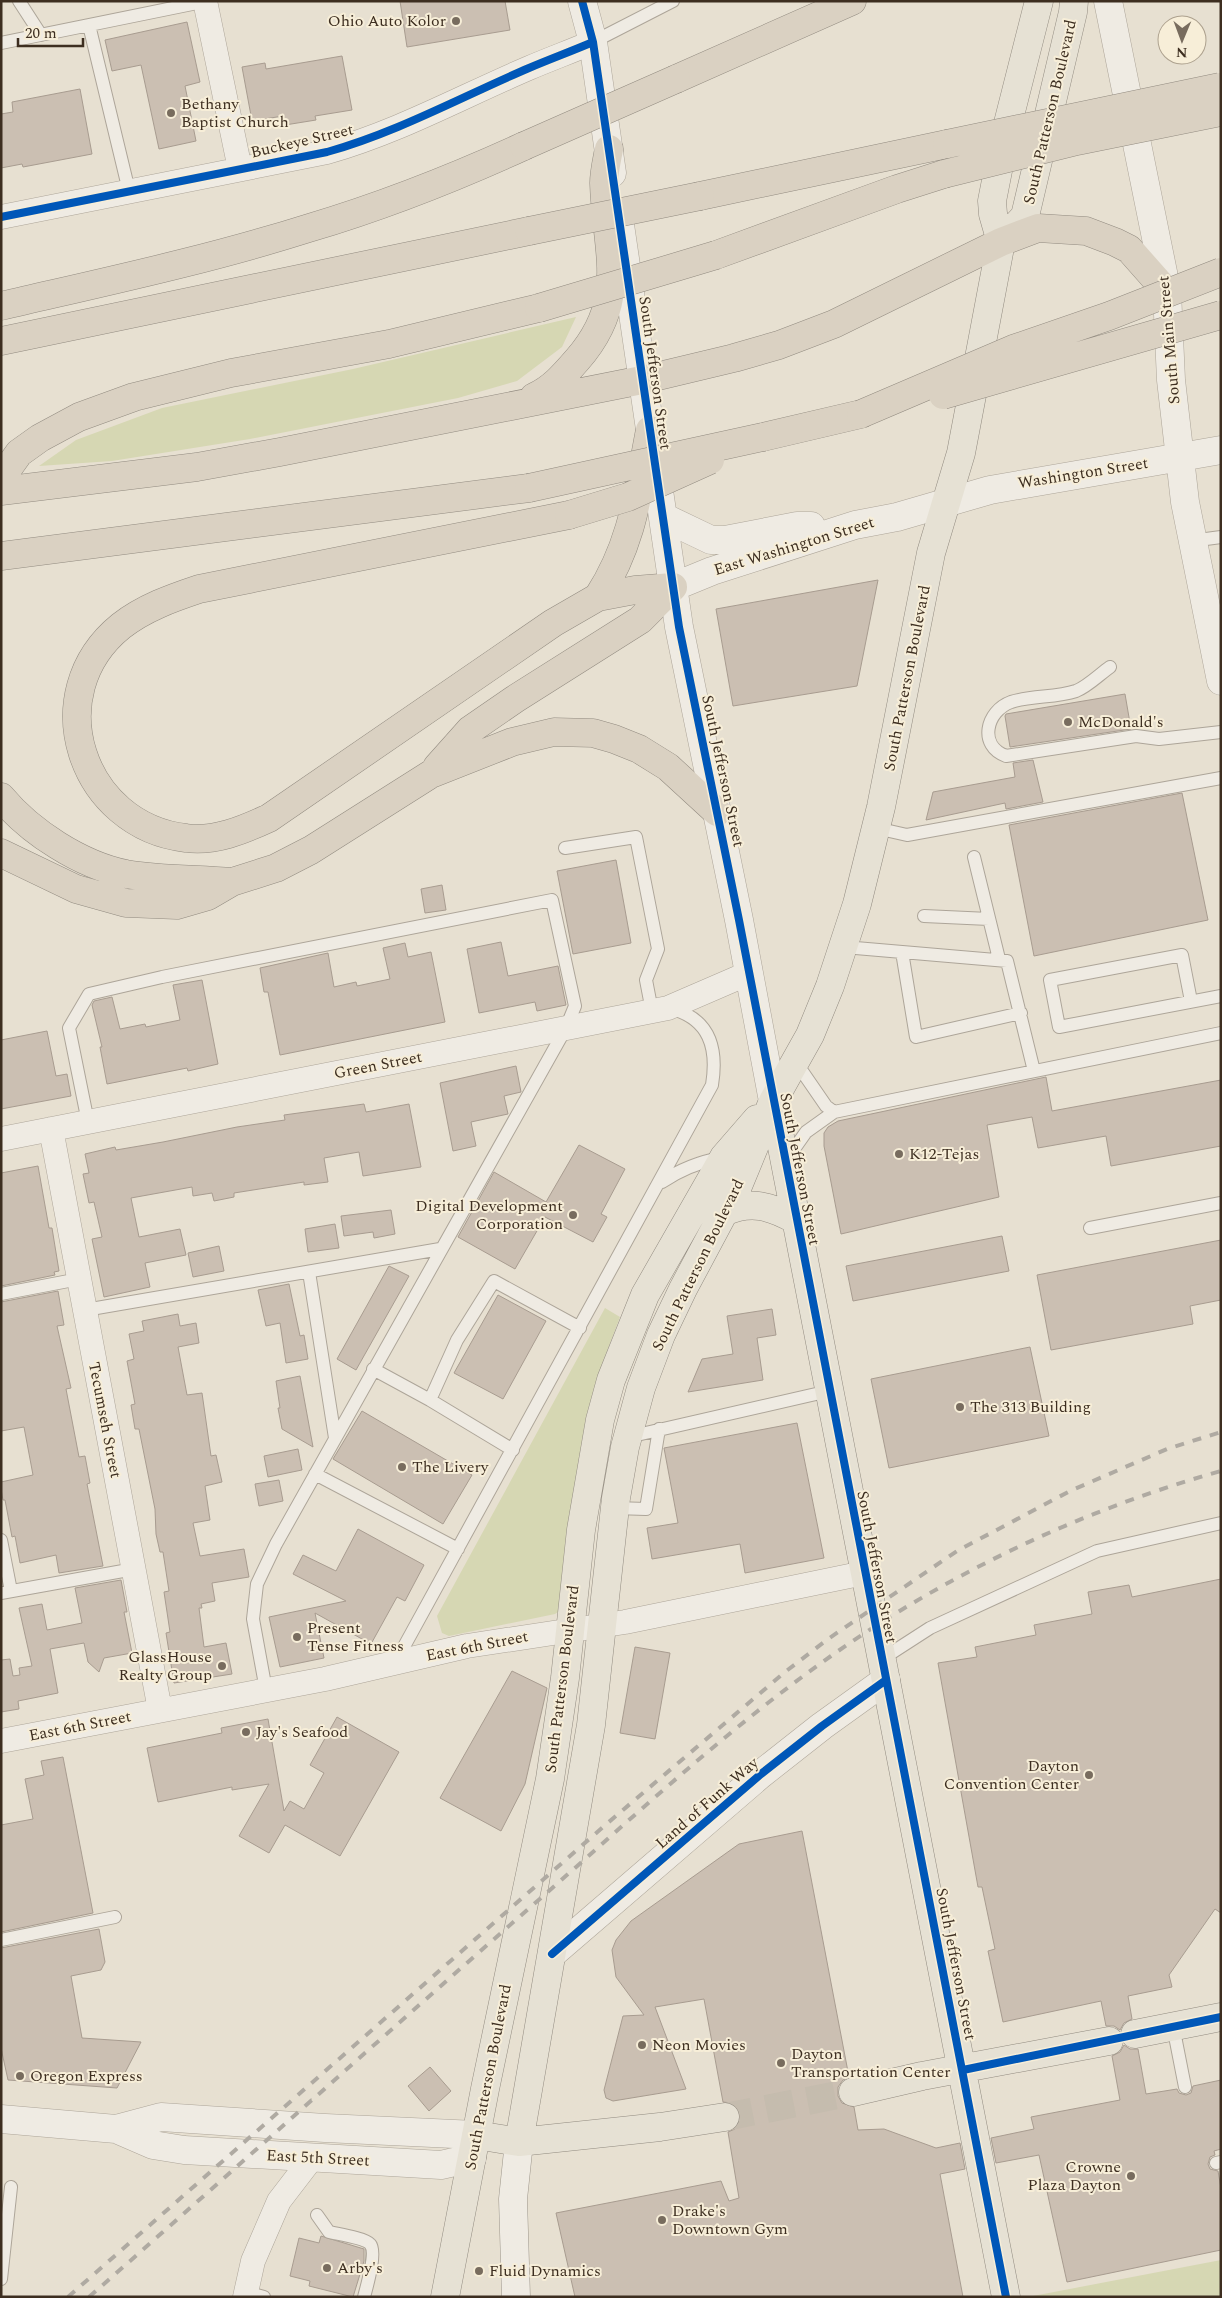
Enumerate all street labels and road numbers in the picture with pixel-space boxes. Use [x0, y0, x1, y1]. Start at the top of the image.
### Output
street label: South Patterson Boulevard [1017, 17, 1083, 207]
street label: Buckeye Street [248, 117, 356, 164]
street label: South Main Street [1151, 274, 1187, 405]
street label: South Jefferson Street [632, 295, 678, 452]
street label: Washington Street [1016, 451, 1150, 495]
street label: East Washington Street [711, 510, 877, 582]
street label: South Patterson Boulevard [877, 583, 937, 773]
street label: South Jefferson Street [695, 693, 751, 850]
street label: Green Street [332, 1045, 425, 1085]
street label: South Jefferson Street [773, 1091, 827, 1248]
street label: South Patterson Boulevard [646, 1175, 750, 1355]
street label: Tecumseh Street [82, 1360, 128, 1481]
street label: South Jefferson Street [850, 1489, 904, 1646]
street label: South Patterson Boulevard [539, 1584, 585, 1774]
street label: East 6th Street [424, 1624, 530, 1668]
street label: East 6th Street [27, 1704, 133, 1748]
street label: Land of Funk Way [650, 1750, 765, 1855]
street label: South Jefferson Street [929, 1886, 983, 2043]
street label: South Patterson Boulevard [458, 1982, 518, 2172]
street label: East 5th Street [266, 2143, 371, 2173]

